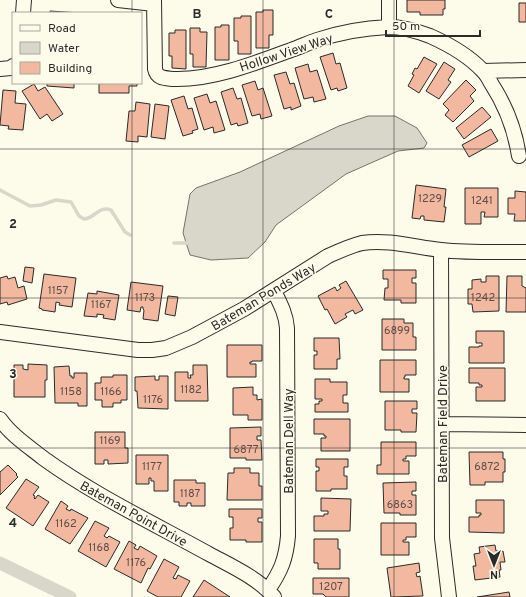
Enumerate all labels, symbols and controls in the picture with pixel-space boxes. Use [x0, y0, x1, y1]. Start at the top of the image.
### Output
text: B [193, 7, 202, 23]
text: C [325, 7, 333, 23]
legend [12, 12, 142, 84]
scale bar [386, 12, 480, 38]
text: 50 m [392, 19, 420, 35]
text: Road [48, 21, 76, 37]
street label: Hollow View Way [238, 31, 335, 77]
text: Water [48, 41, 80, 57]
text: Building [48, 61, 92, 77]
house number: 1229 [418, 192, 442, 206]
house number: 1241 [471, 194, 493, 208]
text: 2 [9, 217, 17, 233]
street label: Bateman Ponds Way [209, 260, 319, 335]
house number: 1157 [48, 284, 69, 298]
house number: 1173 [135, 291, 155, 305]
house number: 1242 [471, 291, 495, 305]
house number: 1167 [91, 298, 111, 312]
house number: 6899 [384, 324, 410, 338]
street label: Bateman Field Drive [436, 365, 452, 483]
text: 3 [9, 367, 17, 383]
house number: 1182 [180, 383, 202, 397]
house number: 1158 [60, 385, 82, 399]
house number: 1166 [100, 385, 122, 399]
street label: Bateman Dell Way [282, 388, 298, 494]
house number: 1176 [143, 393, 163, 407]
house number: 1169 [100, 434, 120, 448]
house number: 6877 [233, 443, 259, 457]
house number: 1177 [142, 460, 162, 474]
house number: 6872 [474, 460, 500, 474]
street label: Bateman Point Drive [77, 479, 190, 551]
house number: 1187 [180, 487, 201, 501]
house number: 6863 [387, 498, 413, 512]
text: 4 [9, 516, 17, 532]
house number: 1162 [55, 517, 77, 531]
house number: 1168 [88, 541, 110, 555]
north arrow [474, 545, 514, 585]
house number: 1176 [126, 556, 146, 570]
text: N [490, 567, 498, 581]
house number: 1207 [319, 580, 343, 594]

